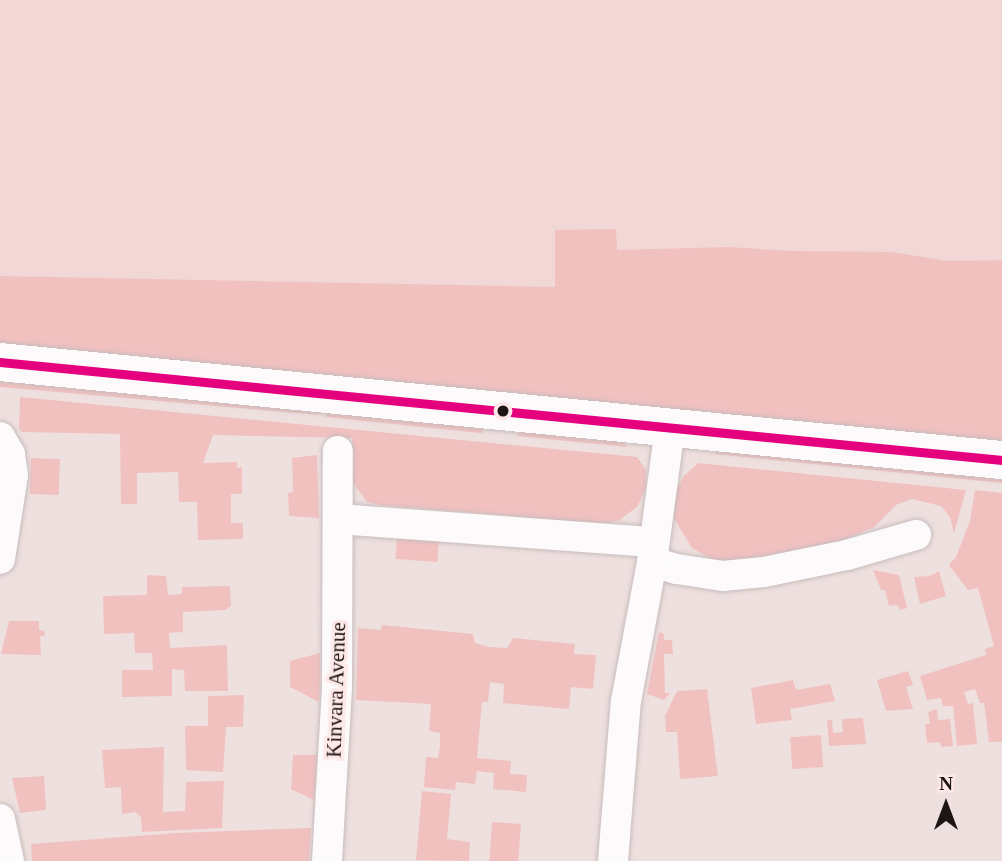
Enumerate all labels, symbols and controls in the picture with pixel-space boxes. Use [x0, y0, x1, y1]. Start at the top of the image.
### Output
unlabelled marker [496, 404, 510, 418]
street label: Kinvara Avenue [321, 621, 351, 759]
north arrow [911, 770, 981, 840]
text: N [939, 773, 953, 794]

